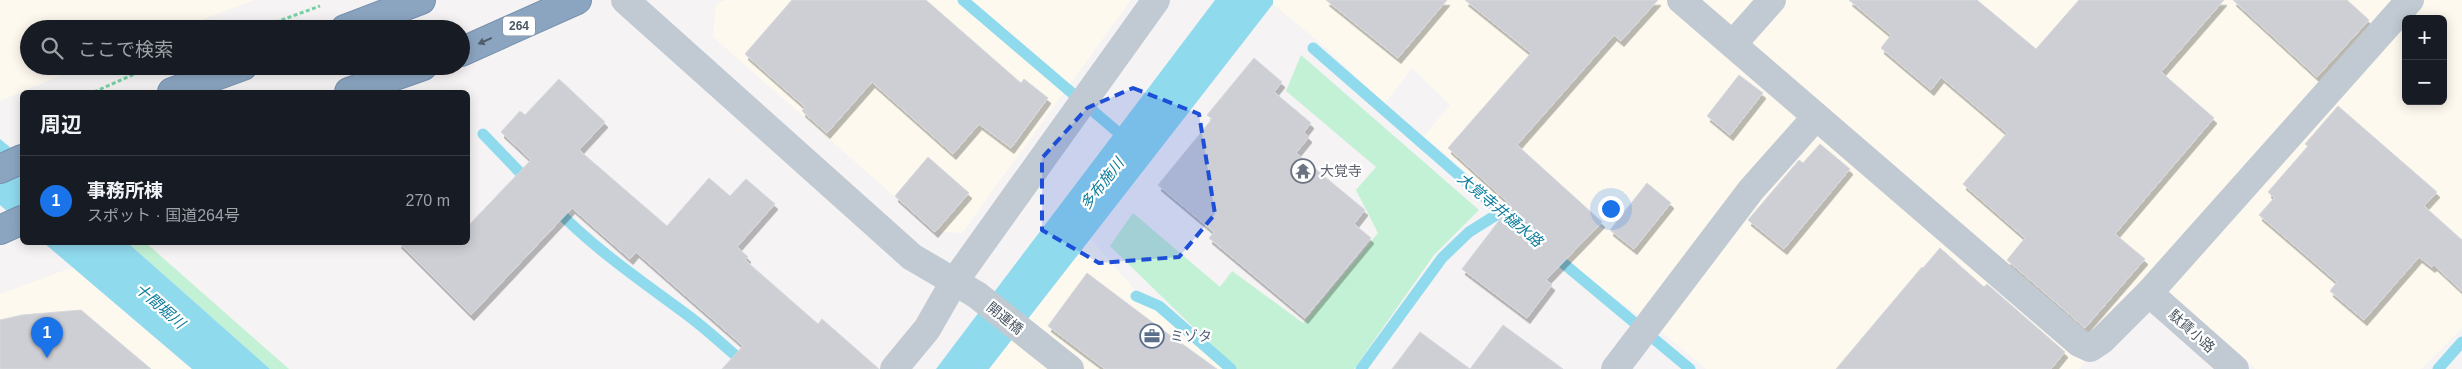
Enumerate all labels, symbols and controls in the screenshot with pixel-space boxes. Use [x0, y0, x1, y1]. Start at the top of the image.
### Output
map controls [2402, 15, 2447, 105]
button: + [2402, 15, 2447, 60]
road number: 264 [503, 16, 535, 36]
search box [20, 20, 470, 75]
icon: search [38, 34, 66, 62]
one-way arrow [478, 38, 492, 46]
text: ここで検索 [78, 39, 173, 60]
button: − [2402, 60, 2447, 105]
text: 周辺 [40, 113, 82, 136]
water label: 多布施川 [1076, 153, 1128, 213]
temple icon: 大覚寺 [1290, 158, 1316, 184]
place label: 大覚寺 [1320, 163, 1362, 179]
water label: 大覚寺井樋水路 [1455, 169, 1548, 251]
text: 事務所棟 [87, 180, 163, 201]
text: 1 [52, 192, 60, 209]
text: 270 m [406, 192, 450, 209]
your location [1598, 196, 1624, 222]
text: スポット · 国道264号 [87, 207, 240, 224]
water label: 十間堀川 [132, 280, 190, 333]
street label: 開運橋 [984, 299, 1026, 337]
street label: 駄賃小路 [2166, 306, 2218, 356]
pin: 1 [31, 317, 63, 358]
office icon: ミゾタ [1139, 323, 1165, 349]
place label: ミゾタ [1170, 328, 1212, 344]

